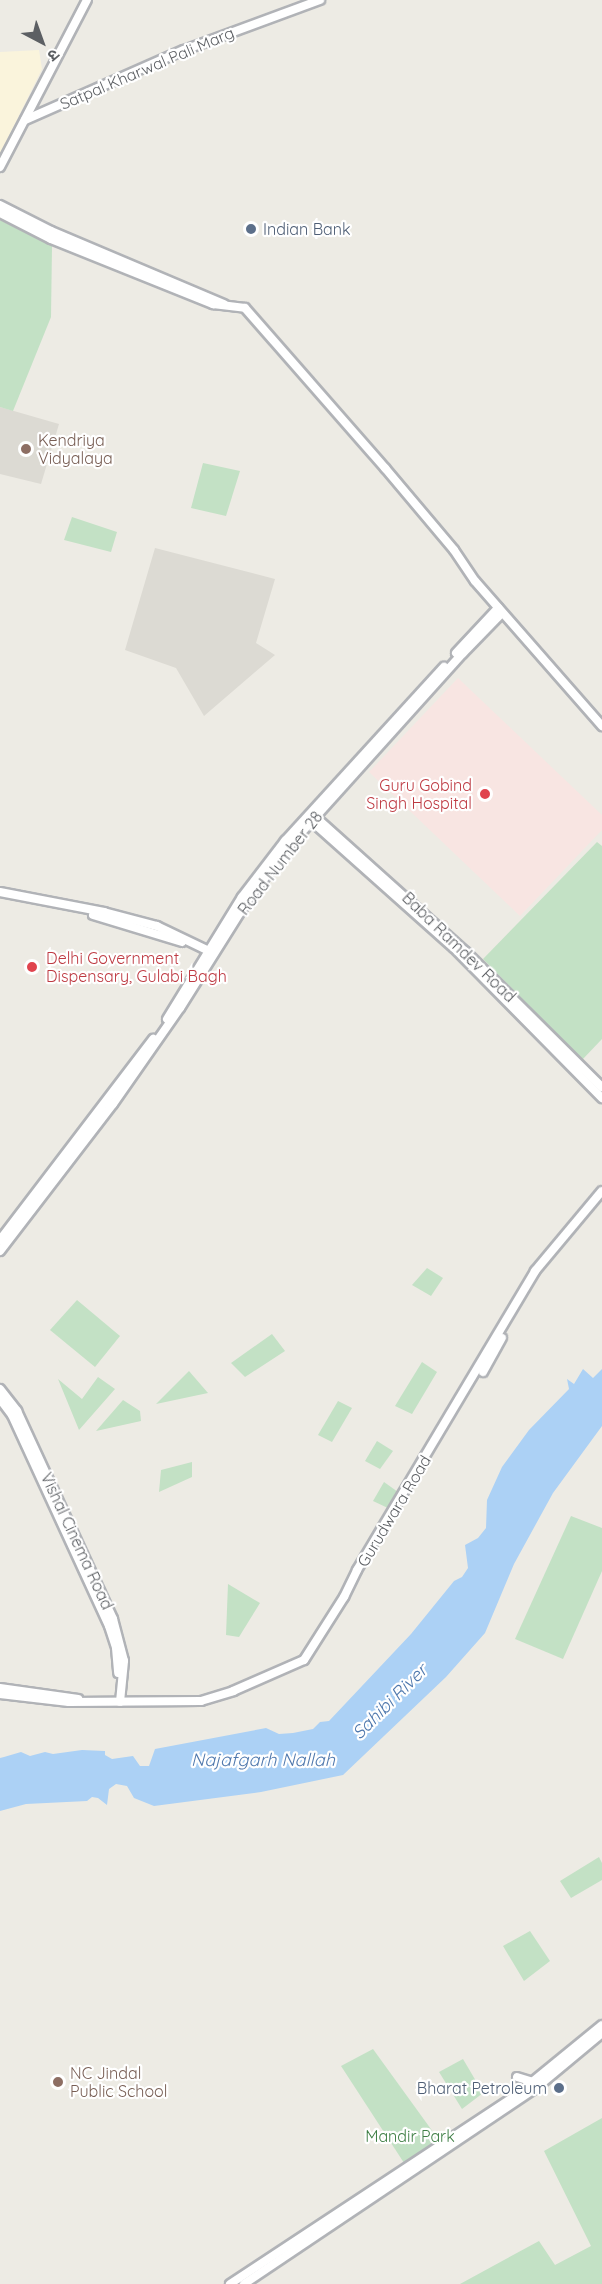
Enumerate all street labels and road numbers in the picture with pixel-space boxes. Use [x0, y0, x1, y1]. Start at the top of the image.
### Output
street label: Satpal Kharwal Pali Marg [57, 23, 237, 113]
street label: Road Number 28 [234, 807, 326, 919]
street label: Baba Ramdev Road [398, 888, 520, 1006]
street label: Gurudwara Road [353, 1452, 435, 1570]
street label: Vishal Cinema Road [37, 1469, 117, 1613]

